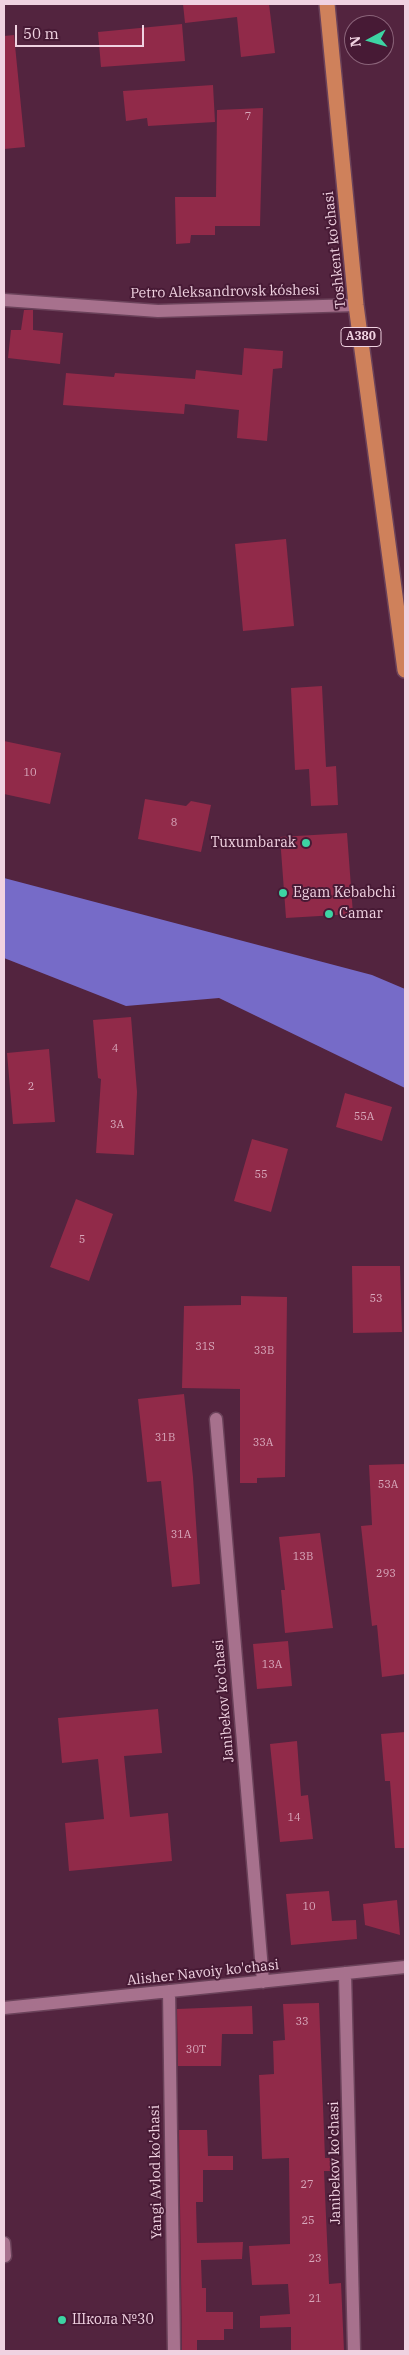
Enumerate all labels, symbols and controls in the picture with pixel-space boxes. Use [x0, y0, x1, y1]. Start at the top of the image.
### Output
scale bar [18, 15, 146, 47]
north arrow [344, 15, 394, 65]
text: 50 m [23, 24, 59, 43]
text: N [346, 35, 365, 48]
house number: 7 [245, 110, 251, 124]
street label: Toshkent ko'chasi [320, 190, 350, 310]
street label: Petro Aleksandrovsk kóshesi [130, 282, 320, 302]
road number: A380 [341, 328, 381, 347]
house number: 10 [23, 766, 37, 780]
house number: 8 [171, 816, 177, 830]
place label: Tuxumbarak [210, 835, 296, 851]
marker: Tuxumbarak [300, 837, 312, 849]
place label: Egam Kebabchi [293, 885, 396, 901]
marker: Egam Kebabchi [277, 887, 289, 899]
place label: Camar [339, 906, 383, 922]
marker: Camar [323, 908, 335, 920]
house number: 4 [112, 1042, 118, 1056]
house number: 2 [28, 1080, 34, 1094]
house number: 55A [354, 1110, 374, 1124]
house number: 3A [110, 1118, 124, 1132]
house number: 55 [254, 1168, 268, 1182]
house number: 5 [79, 1233, 85, 1247]
house number: 53 [369, 1292, 383, 1306]
house number: 31S [195, 1340, 215, 1354]
house number: 33B [254, 1344, 274, 1358]
house number: 31B [155, 1431, 175, 1445]
house number: 33A [253, 1436, 273, 1450]
house number: 53A [378, 1478, 398, 1492]
house number: 31A [171, 1528, 191, 1542]
house number: 13B [293, 1550, 313, 1564]
house number: 293 [376, 1567, 396, 1581]
street label: Janibekov ko'chasi [210, 1639, 238, 1763]
house number: 13A [262, 1658, 282, 1672]
house number: 14 [287, 1811, 301, 1825]
house number: 10 [302, 1900, 316, 1914]
street label: Alisher Navoiy ko'chasi [126, 1957, 280, 1989]
house number: 33 [295, 2015, 309, 2029]
house number: 30T [186, 2043, 206, 2057]
street label: Janibekov ko'chasi [326, 2101, 344, 2225]
street label: Yangi Avlod ko'chasi [146, 2105, 166, 2239]
house number: 27 [300, 2178, 314, 2192]
house number: 25 [301, 2214, 315, 2228]
house number: 23 [308, 2252, 322, 2266]
house number: 21 [308, 2292, 322, 2306]
place label: Школа №30 [72, 2312, 154, 2328]
marker: Школа №30 [56, 2314, 68, 2326]

